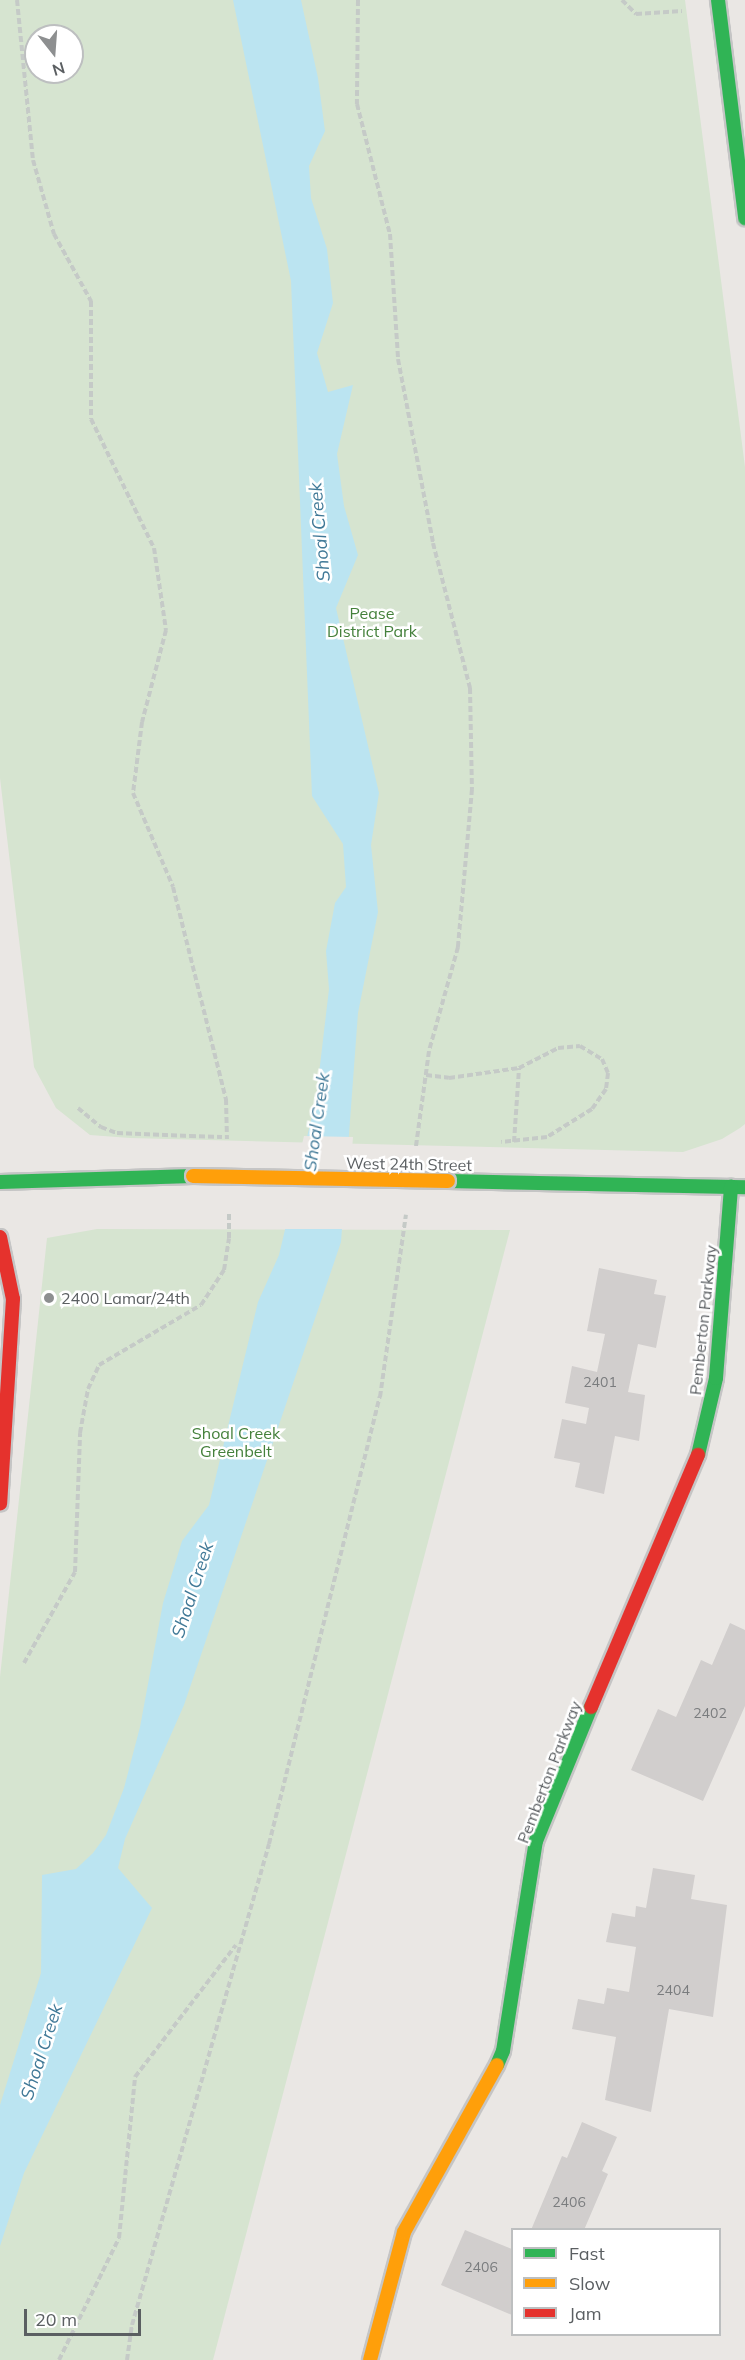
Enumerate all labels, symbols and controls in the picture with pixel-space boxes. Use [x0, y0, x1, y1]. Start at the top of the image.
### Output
north arrow [24, 24, 84, 84]
text: N [50, 58, 67, 81]
water label: Shoal Creek [305, 482, 335, 582]
park label: Pease District Park [327, 603, 417, 641]
water label: Shoal Creek [299, 1071, 335, 1173]
street label: West 24th Street [346, 1153, 472, 1175]
street label: Pemberton Parkway [686, 1244, 720, 1396]
place label: 2400 Lamar/24th [61, 1288, 190, 1308]
marker: 2400 Lamar/24th [42, 1291, 56, 1305]
house number: 2401 [583, 1374, 617, 1390]
park label: Shoal Creek Greenbelt [192, 1423, 280, 1461]
water label: Shoal Creek [167, 1539, 219, 1641]
street label: Pemberton Parkway [513, 1698, 585, 1846]
house number: 2402 [693, 1705, 727, 1721]
house number: 2404 [656, 1982, 690, 1998]
water label: Shoal Creek [16, 2001, 68, 2103]
house number: 2406 [552, 2194, 586, 2210]
legend [511, 2228, 721, 2336]
text: Fast [569, 2242, 605, 2265]
house number: 2406 [464, 2259, 498, 2275]
text: Slow [569, 2272, 610, 2295]
scale bar [27, 2297, 144, 2335]
text: Jam [569, 2302, 602, 2325]
text: 20 m [35, 2308, 77, 2331]

